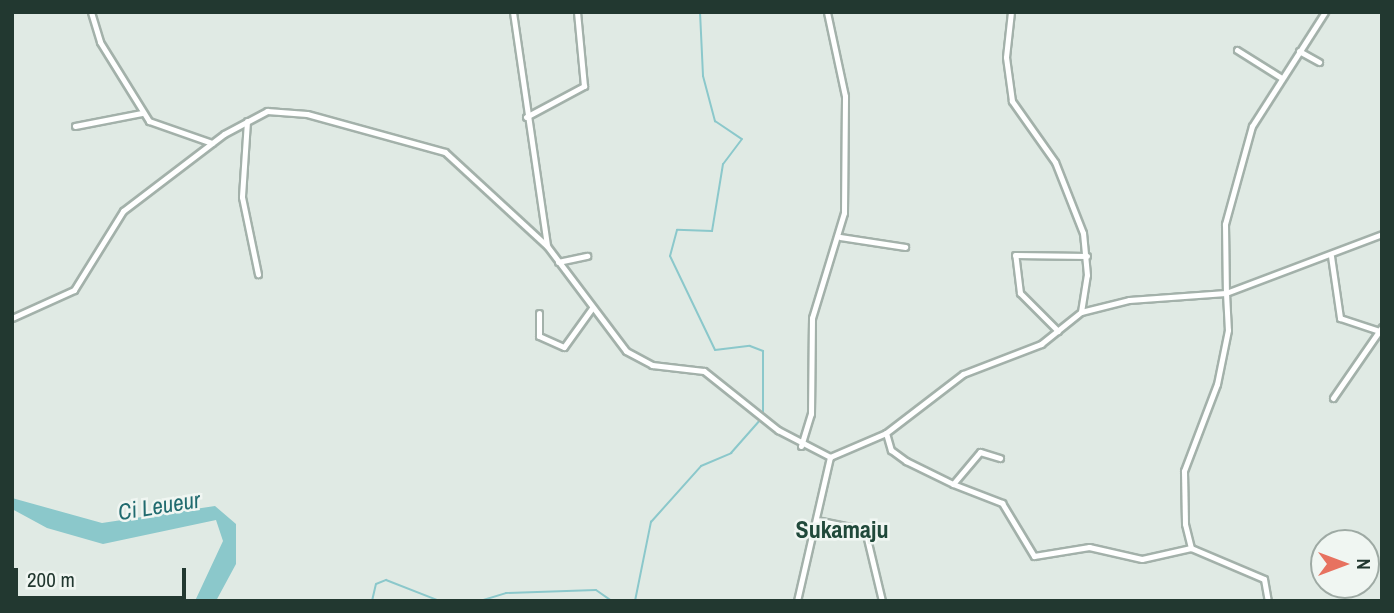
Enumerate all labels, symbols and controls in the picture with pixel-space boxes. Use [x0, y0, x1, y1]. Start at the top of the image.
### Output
water label: Ci Leueur [116, 486, 202, 526]
district label: Sukamaju [796, 516, 888, 544]
north arrow [1310, 529, 1380, 599]
scale bar [18, 554, 189, 598]
text: N [1351, 558, 1377, 570]
text: 200 m [27, 565, 75, 594]

